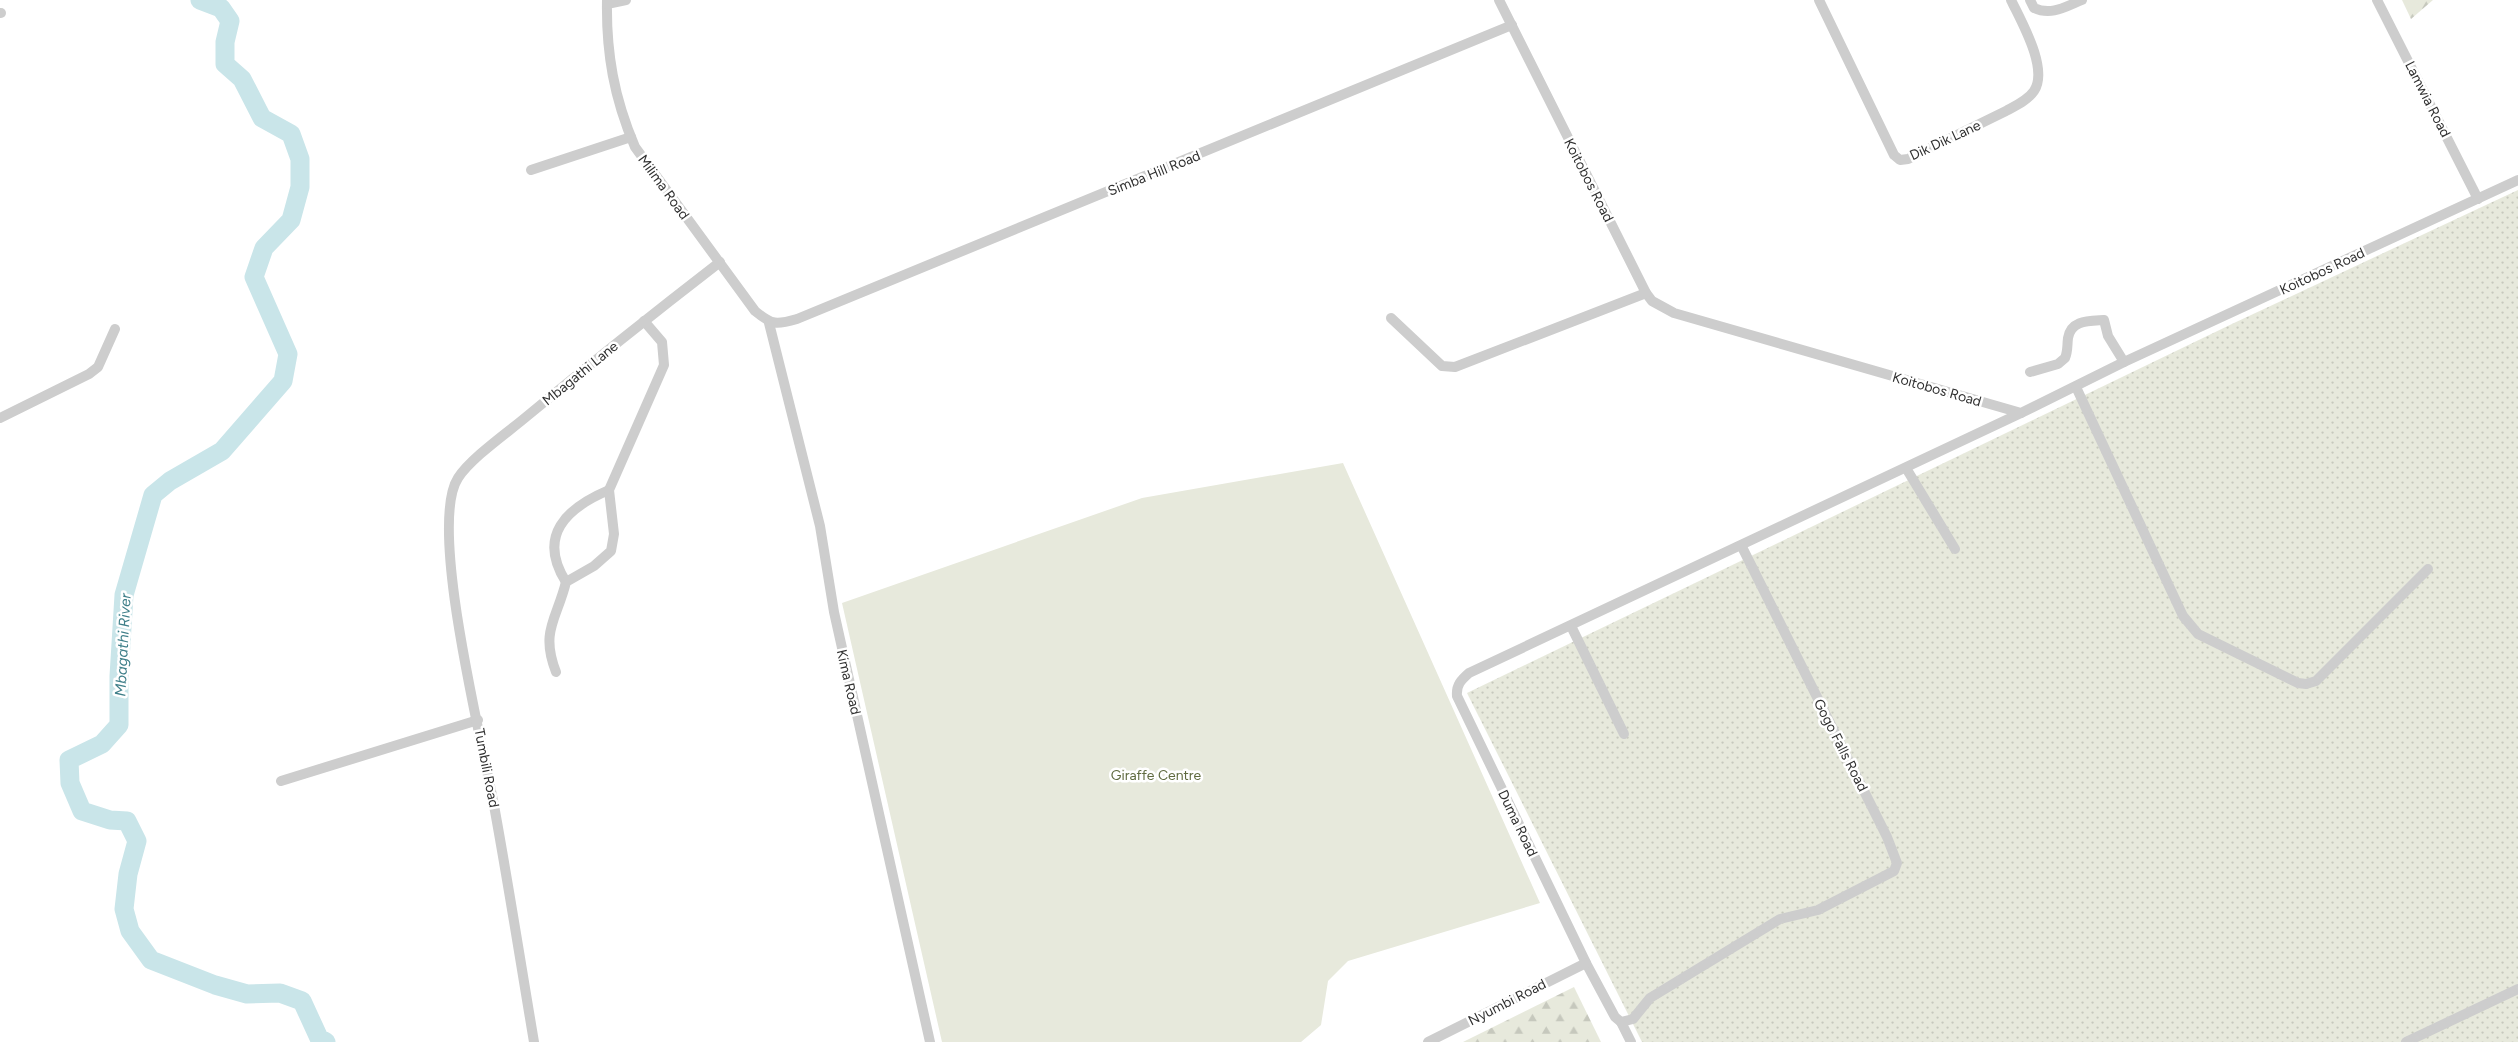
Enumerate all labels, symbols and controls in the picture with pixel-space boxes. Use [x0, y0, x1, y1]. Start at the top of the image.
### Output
street label: Lamwia Road [2401, 58, 2454, 140]
street label: Dik Dik Lane [1907, 117, 1984, 164]
street label: Koitobos Road [1560, 136, 1617, 225]
street label: Simba Hill Road [1105, 147, 1203, 200]
street label: Milima Road [634, 151, 693, 223]
street label: Koitobos Road [2277, 244, 2367, 299]
street label: Mbagathi Lane [539, 338, 622, 409]
street label: Koitobos Road [1890, 369, 1983, 410]
water label: Mbagathi River [111, 592, 135, 697]
street label: Kima Road [833, 648, 864, 716]
street label: Gogo Falls Road [1810, 696, 1871, 794]
street label: Tumbili Road [471, 727, 503, 809]
park label: Giraffe Centre [1111, 767, 1202, 784]
street label: Duma Road [1494, 787, 1541, 859]
street label: Nyumbi Road [1465, 976, 1549, 1029]

